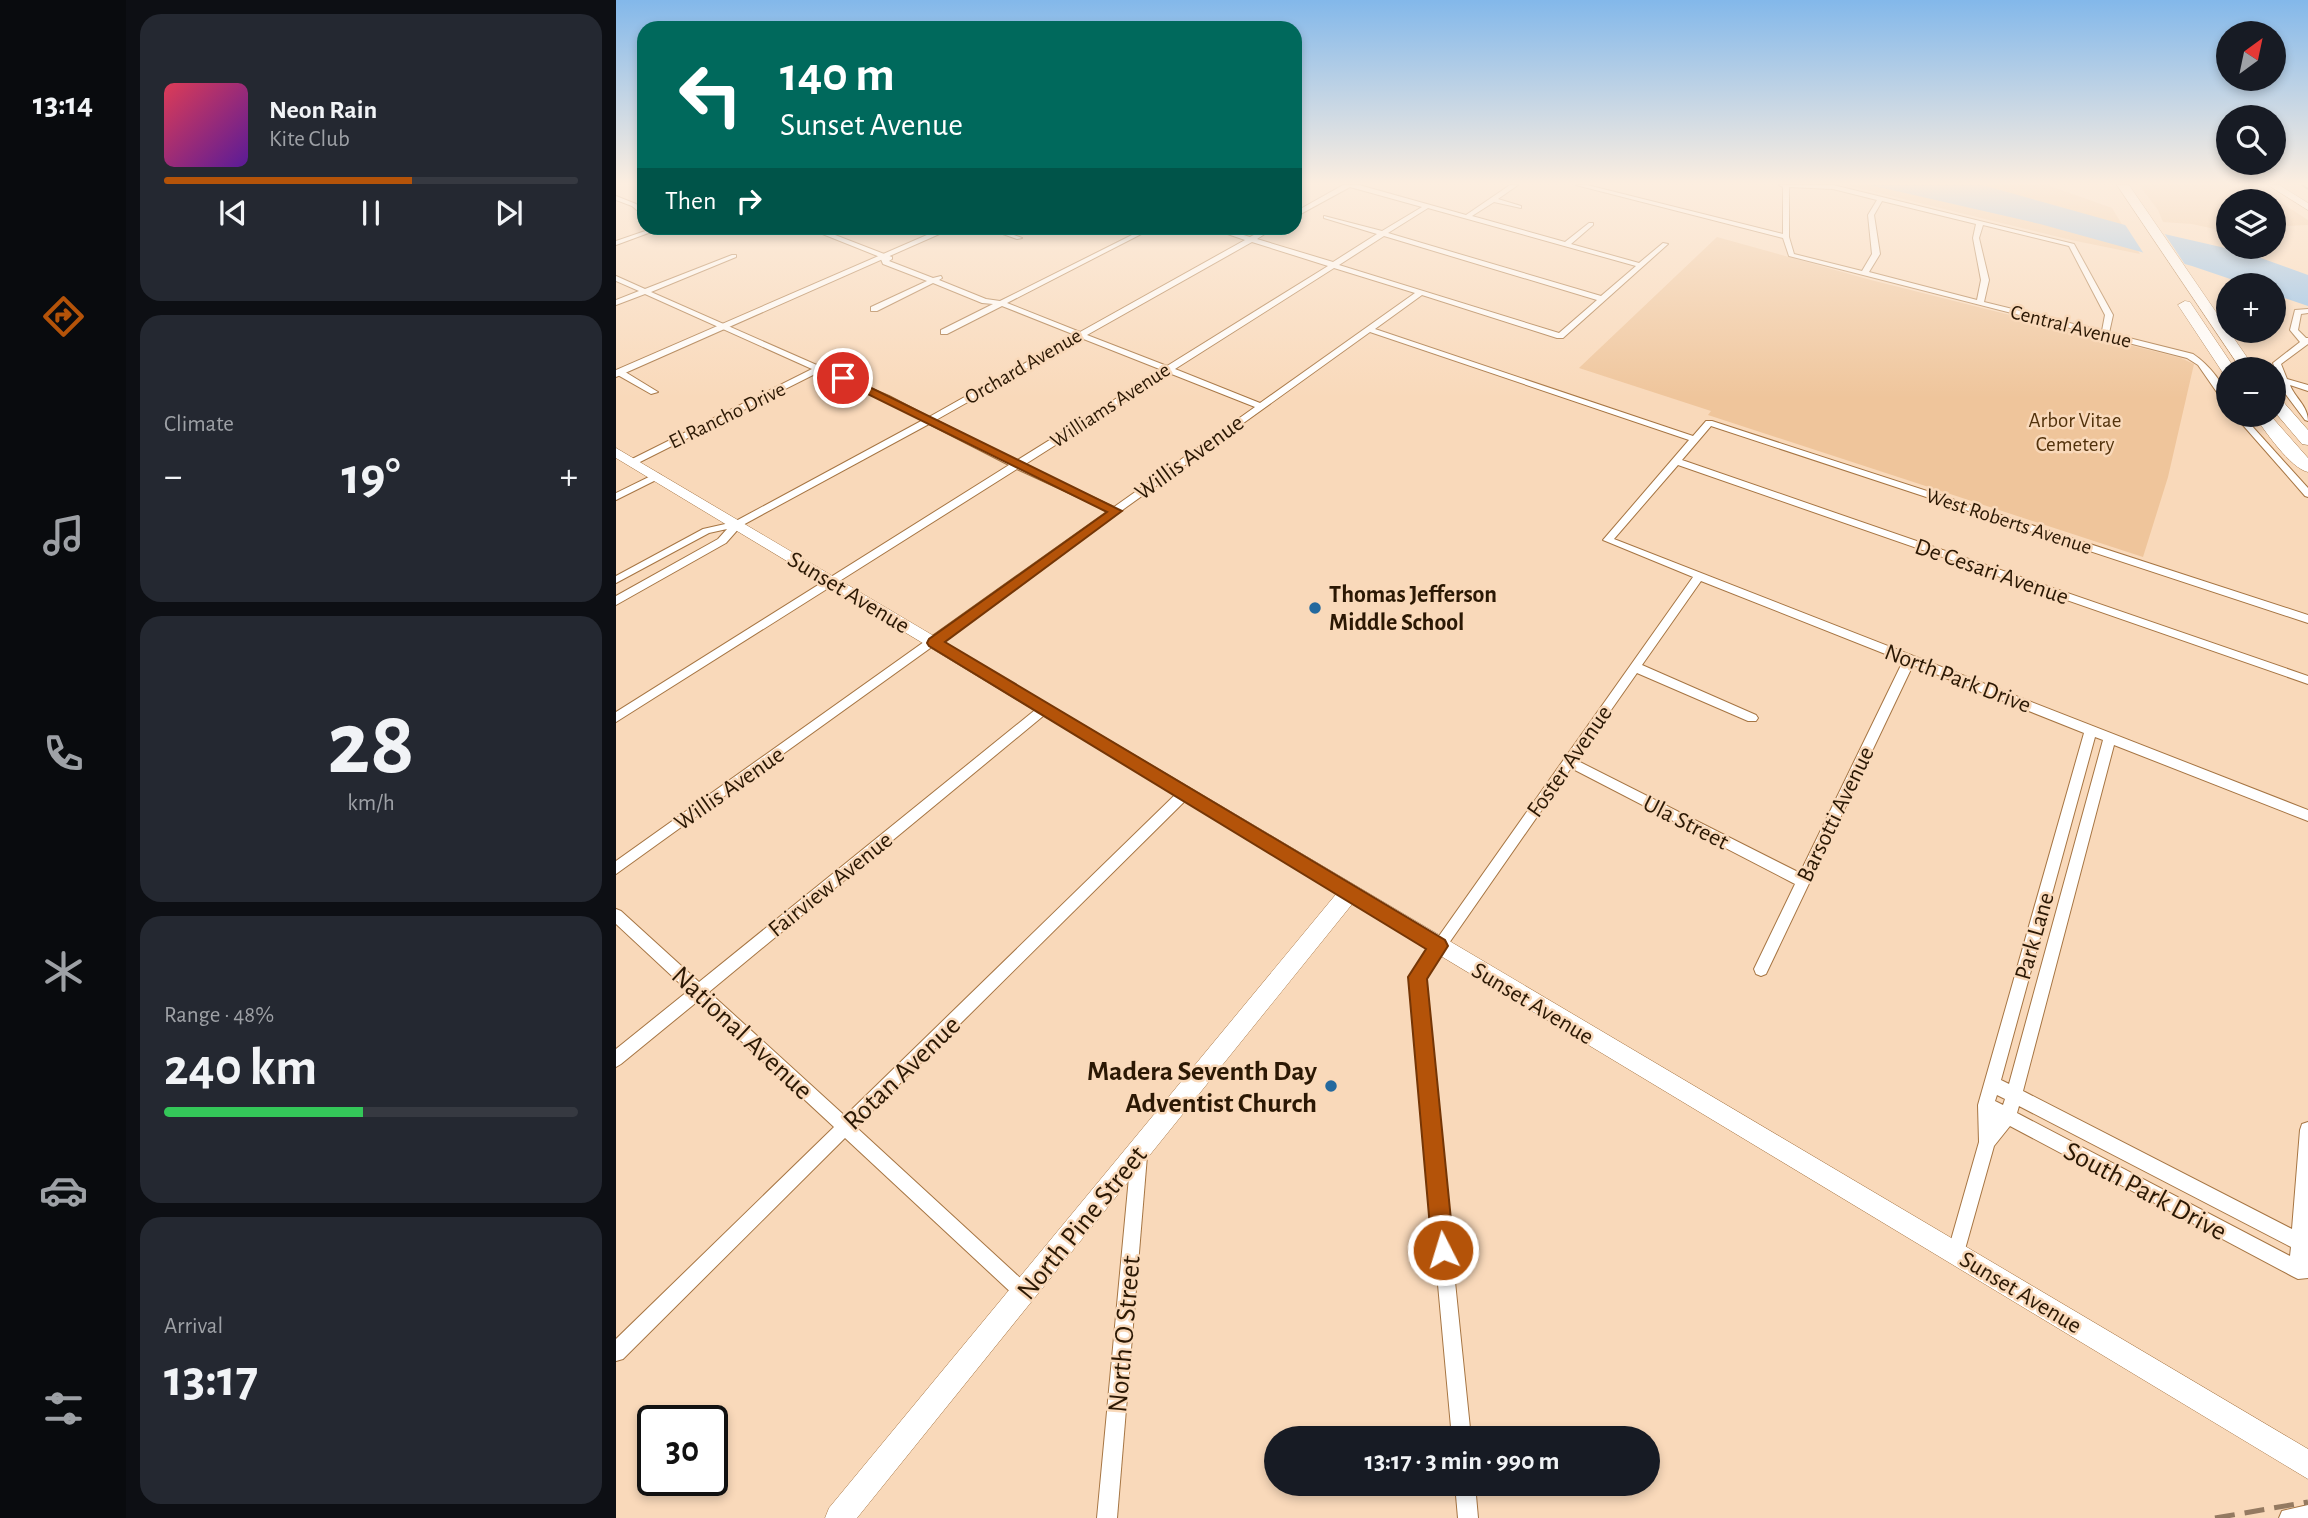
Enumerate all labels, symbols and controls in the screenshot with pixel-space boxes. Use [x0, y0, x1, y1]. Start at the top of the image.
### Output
north arrow [2216, 21, 2286, 91]
map controls [2216, 21, 2286, 427]
icon: left [665, 49, 756, 140]
text: 140 m [780, 51, 895, 100]
text: 13:14 [33, 88, 93, 120]
text: Neon Rain [269, 97, 377, 123]
button: search [2216, 105, 2286, 175]
text: Sunset Avenue [780, 109, 963, 141]
text: Kite Club [269, 128, 350, 151]
icon: right [730, 182, 768, 220]
text: Then [665, 188, 716, 214]
button: layers [2216, 189, 2286, 259]
icon: previous [214, 194, 252, 232]
icon: pause [352, 194, 390, 232]
icon: next [490, 194, 528, 232]
button: + [2216, 273, 2286, 343]
icon: directions [39, 292, 88, 341]
street label: Central Avenue [2008, 301, 2134, 352]
street label: Orchard Avenue [961, 325, 1085, 408]
pin [813, 348, 873, 408]
button: − [2216, 357, 2286, 427]
icon: arrive [824, 359, 862, 397]
street label: Williams Avenue [1047, 359, 1174, 452]
street label: El Rancho Drive [666, 378, 789, 453]
park label: Arbor Vitae Cemetery [2029, 410, 2121, 455]
street label: Willis Avenue [1131, 411, 1248, 505]
text: Climate [164, 413, 234, 436]
text: 19° [341, 451, 401, 503]
text: − [164, 458, 182, 496]
text: + [560, 458, 578, 496]
street label: West Roberts Avenue [1923, 485, 2094, 558]
icon: music [39, 511, 88, 560]
street label: De Cesari Avenue [1912, 534, 2072, 609]
street label: Sunset Avenue [783, 547, 913, 638]
place label: Thomas Jefferson Middle School [1329, 583, 1497, 635]
marker: Thomas Jefferson Middle School [1307, 600, 1323, 616]
street label: North Park Drive [1881, 640, 2034, 718]
text: 28 [327, 699, 415, 790]
street label: Foster Avenue [1523, 701, 1617, 822]
icon: phone [39, 729, 88, 778]
street label: Willis Avenue [670, 742, 789, 835]
street label: Barsotti Avenue [1793, 743, 1879, 886]
street label: Ula Street [1639, 791, 1733, 855]
text: km/h [347, 792, 395, 815]
street label: Fairview Avenue [764, 828, 897, 942]
street label: Park Lane [2011, 890, 2059, 983]
icon: climate [39, 947, 88, 996]
street label: Sunset Avenue [1467, 958, 1597, 1049]
street label: National Avenue [666, 961, 817, 1105]
text: Range · 48% [164, 1004, 274, 1027]
street label: Rotan Avenue [839, 1011, 966, 1136]
text: 240 km [164, 1042, 317, 1094]
place label: Madera Seventh Day Adventist Church [1087, 1058, 1317, 1118]
marker: Madera Seventh Day Adventist Church [1323, 1078, 1339, 1094]
street label: South Park Drive [2059, 1137, 2231, 1246]
street label: North Pine Street [1012, 1141, 1153, 1305]
icon: car [39, 1166, 88, 1215]
position arrow [1406, 1213, 1480, 1287]
street label: Sunset Avenue [1955, 1247, 2085, 1338]
street label: North O Street [1104, 1254, 1146, 1414]
text: Arrival [164, 1315, 223, 1338]
text: 13:17 [164, 1353, 258, 1405]
icon: filters [39, 1384, 88, 1433]
speed limit sign: 30 [637, 1405, 728, 1496]
text: 13:17 · 3 min · 990 m [1365, 1448, 1559, 1474]

